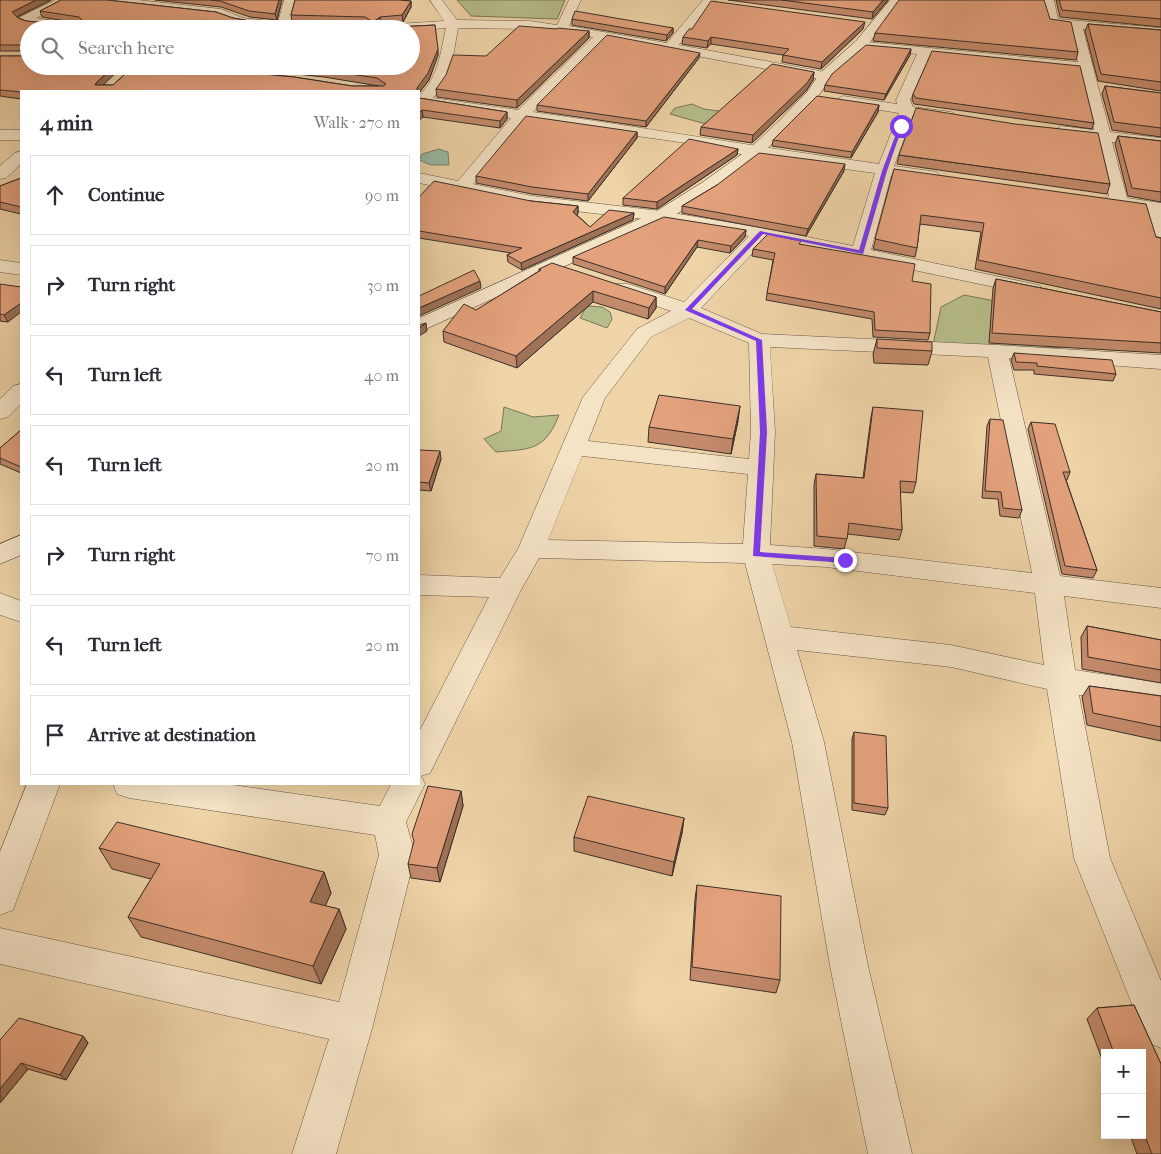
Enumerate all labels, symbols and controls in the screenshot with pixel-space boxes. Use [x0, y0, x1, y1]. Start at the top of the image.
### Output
search box [20, 20, 420, 75]
icon: search [38, 34, 66, 62]
text: Search here [78, 37, 174, 59]
text: 4 min [40, 111, 93, 135]
text: Walk · 270 m [314, 113, 400, 132]
route start [890, 115, 913, 138]
icon: ahead [41, 181, 69, 209]
text: Continue [88, 184, 164, 206]
text: 90 m [365, 186, 399, 205]
icon: right [41, 271, 69, 299]
text: Turn right [88, 274, 175, 296]
text: 30 m [367, 276, 399, 295]
icon: left [41, 361, 69, 389]
text: Turn left [88, 364, 162, 386]
text: 40 m [364, 366, 399, 385]
icon: left [41, 451, 69, 479]
text: Turn left [88, 454, 162, 476]
text: 20 m [365, 456, 399, 475]
icon: right [41, 541, 69, 569]
text: Turn right [88, 544, 175, 566]
text: 70 m [366, 546, 399, 565]
route end [834, 549, 857, 572]
icon: left [41, 631, 69, 659]
text: Turn left [88, 634, 162, 656]
text: 20 m [365, 636, 399, 655]
icon: arrive [41, 721, 69, 749]
text: Arrive at destination [88, 724, 256, 746]
map controls [1101, 1049, 1146, 1139]
button: + [1101, 1049, 1146, 1094]
button: − [1101, 1094, 1146, 1139]

